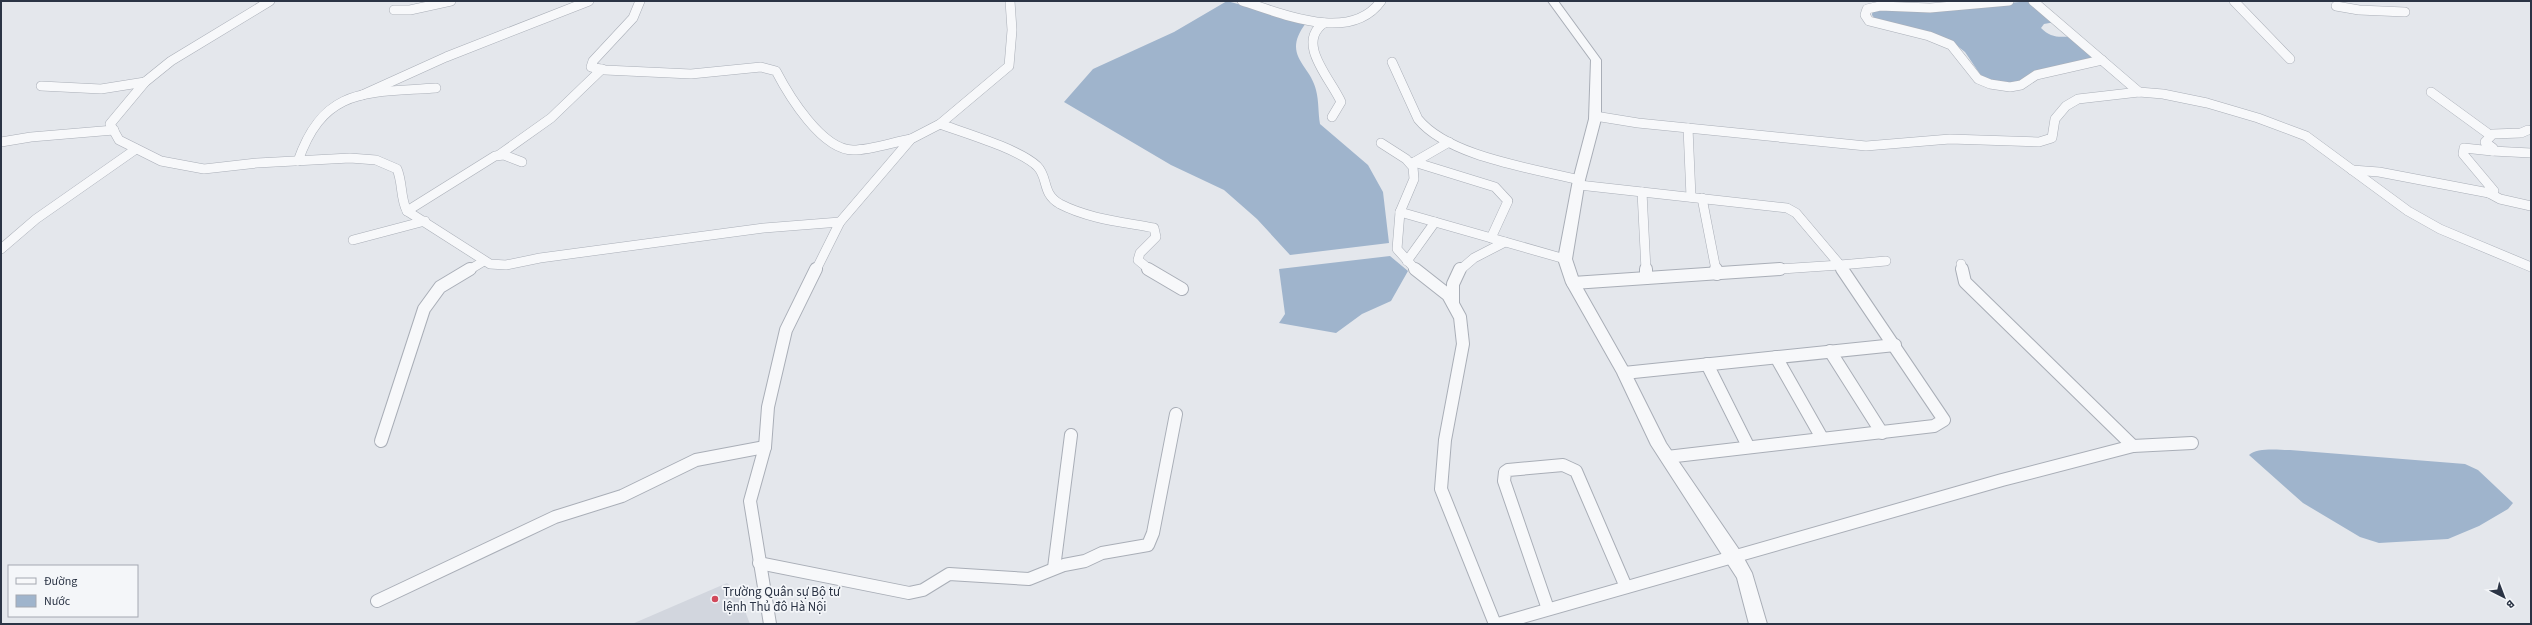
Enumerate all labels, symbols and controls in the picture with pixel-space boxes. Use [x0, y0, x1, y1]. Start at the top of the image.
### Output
legend [8, 565, 138, 617]
text: Đường [44, 573, 77, 590]
north arrow [2484, 577, 2524, 617]
place label: Trường Quân sự Bộ tư lệnh Thủ đô Hà Nội [723, 583, 841, 616]
text: Nước [44, 593, 71, 610]
marker: Trường Quân sự Bộ tư lệnh Thủ đô Hà Nội [710, 594, 720, 604]
text: B [2503, 596, 2518, 612]

